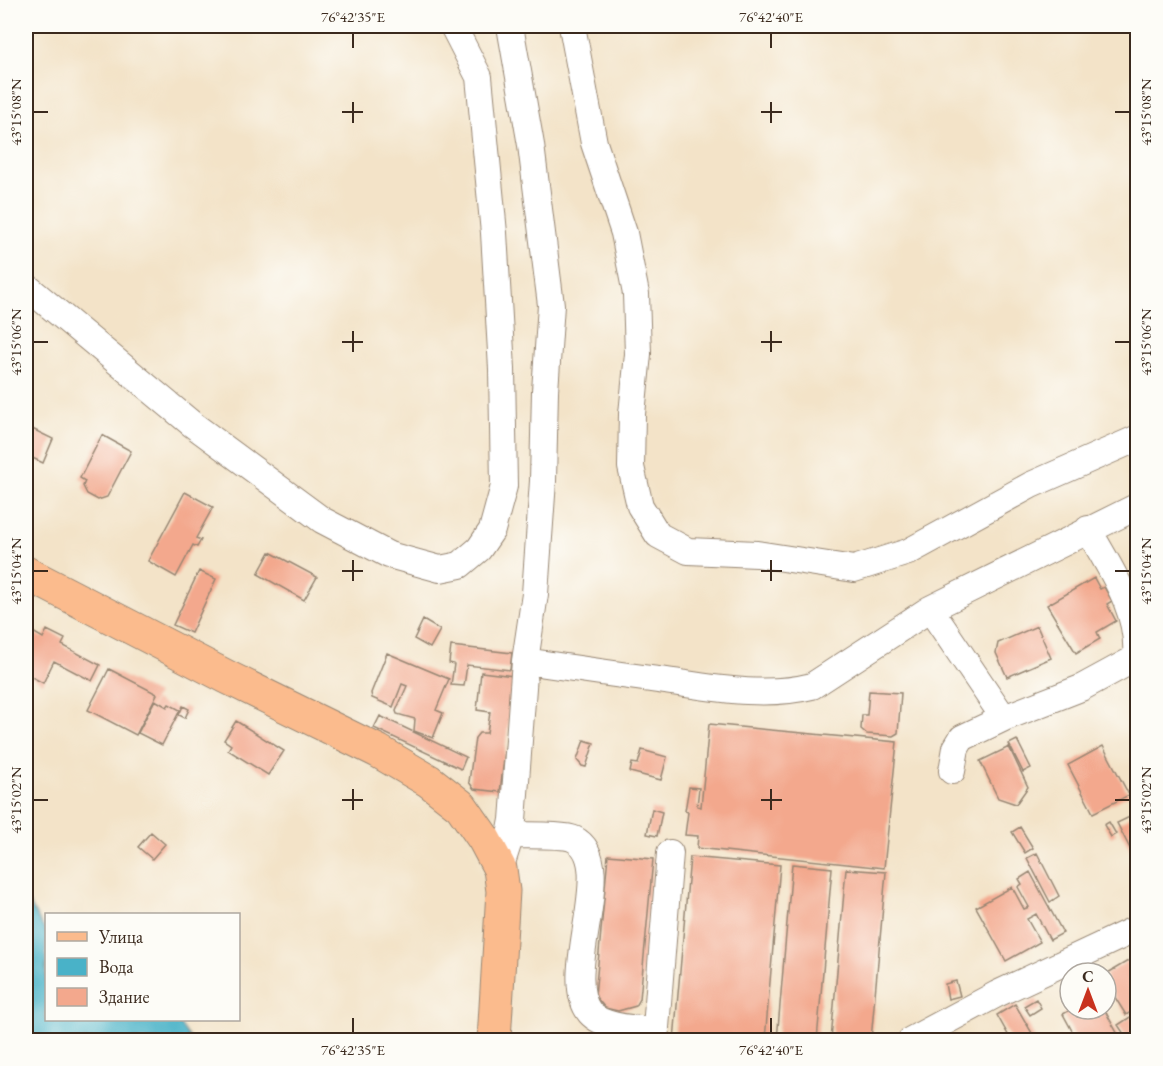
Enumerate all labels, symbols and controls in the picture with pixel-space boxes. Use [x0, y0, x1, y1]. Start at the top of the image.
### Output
text: 76°42'35"E [321, 7, 386, 26]
text: 76°42'40"E [739, 7, 804, 26]
text: 43°15'08"N [6, 78, 25, 146]
text: 43°15'08"N [1136, 78, 1155, 146]
text: 43°15'06"N [6, 308, 25, 376]
text: 43°15'06"N [1136, 308, 1155, 376]
text: 43°15'04"N [6, 537, 25, 605]
text: 43°15'04"N [1136, 537, 1155, 605]
text: 43°15'02"N [6, 766, 25, 834]
text: 43°15'02"N [1136, 766, 1155, 834]
legend [45, 913, 240, 1021]
text: Улица [98, 925, 144, 948]
text: Вода [99, 955, 134, 978]
north arrow [1058, 961, 1118, 1021]
text: С [1082, 966, 1094, 987]
text: Здание [99, 985, 149, 1008]
text: 76°42'35"E [321, 1040, 386, 1059]
text: 76°42'40"E [739, 1040, 804, 1059]

